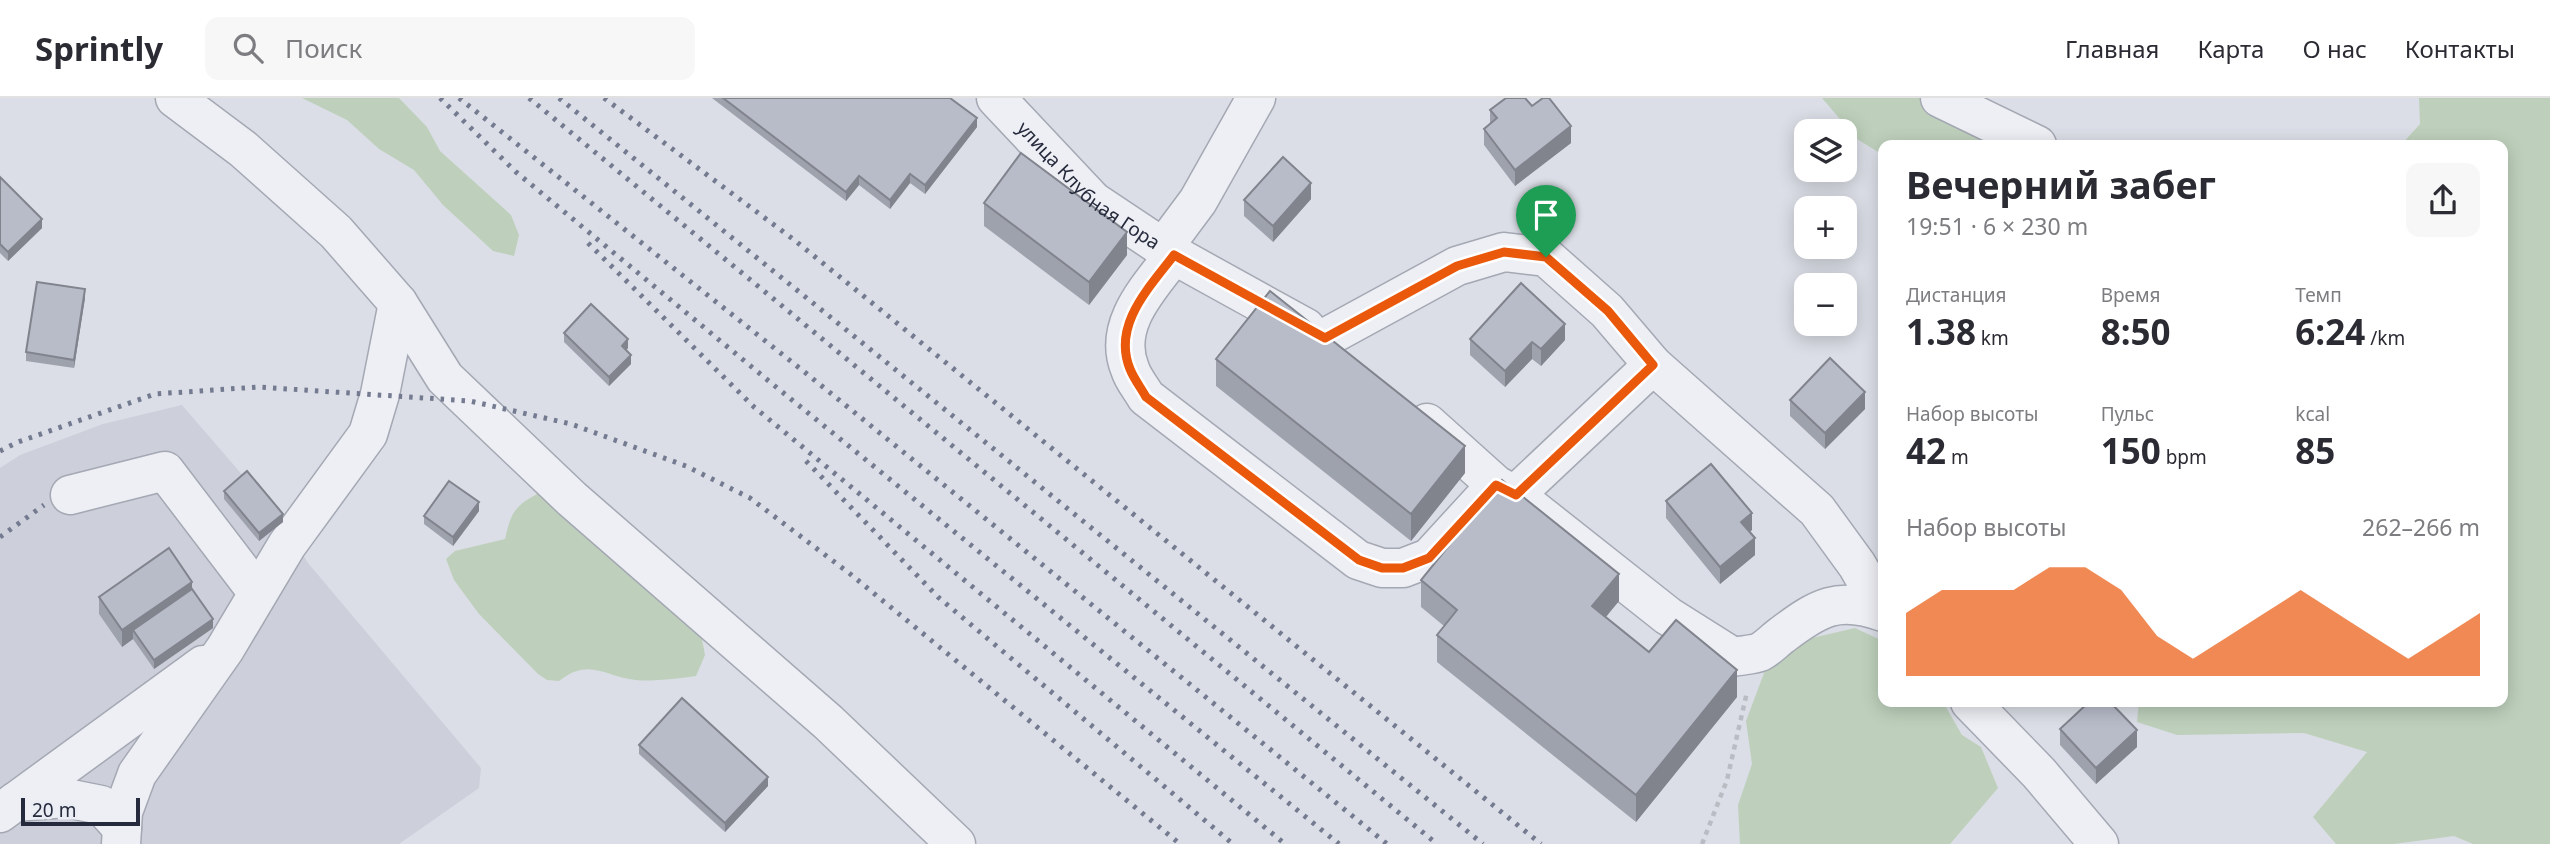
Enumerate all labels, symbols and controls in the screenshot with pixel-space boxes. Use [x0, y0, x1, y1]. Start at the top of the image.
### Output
search box [205, 17, 695, 80]
text: Sprintly [35, 26, 163, 71]
icon: search [229, 29, 267, 67]
text: Поиск [285, 30, 362, 66]
text: Главная [2065, 32, 2159, 65]
text: Карта [2197, 32, 2264, 65]
text: О нас [2302, 32, 2367, 65]
text: Контакты [2405, 32, 2515, 65]
street label: улица Клубная Гора [1011, 115, 1165, 255]
map controls [1794, 119, 1857, 336]
button: layers [1794, 119, 1857, 182]
text: Вечерний забег [1906, 158, 2216, 210]
button: share [2406, 163, 2480, 237]
pin [1516, 185, 1576, 257]
icon: arrive [1527, 196, 1565, 234]
button: + [1794, 196, 1857, 259]
text: 19:51 · 6 × 230 m [1906, 210, 2088, 242]
button: − [1794, 273, 1857, 336]
text: Дистанция [1906, 282, 2006, 308]
text: Время [2101, 282, 2161, 308]
text: Темп [2295, 282, 2342, 308]
text: 1.38 [1906, 308, 1976, 355]
text: 8:50 [2101, 308, 2171, 355]
text: 6:24 [2295, 308, 2365, 355]
text: km [1976, 325, 2009, 351]
text: /km [2365, 325, 2405, 351]
text: Набор высоты [1906, 401, 2038, 427]
text: Пульс [2101, 401, 2154, 427]
text: kcal [2295, 401, 2330, 427]
text: 42 [1906, 427, 1946, 474]
text: 150 [2101, 427, 2161, 474]
text: 85 [2295, 427, 2335, 474]
text: m [1946, 444, 1969, 470]
text: bpm [2161, 444, 2207, 470]
text: Набор высоты [1906, 511, 2066, 543]
text: 262–266 m [2362, 511, 2480, 543]
scale bar [21, 795, 140, 827]
text: 20 m [32, 797, 76, 823]

